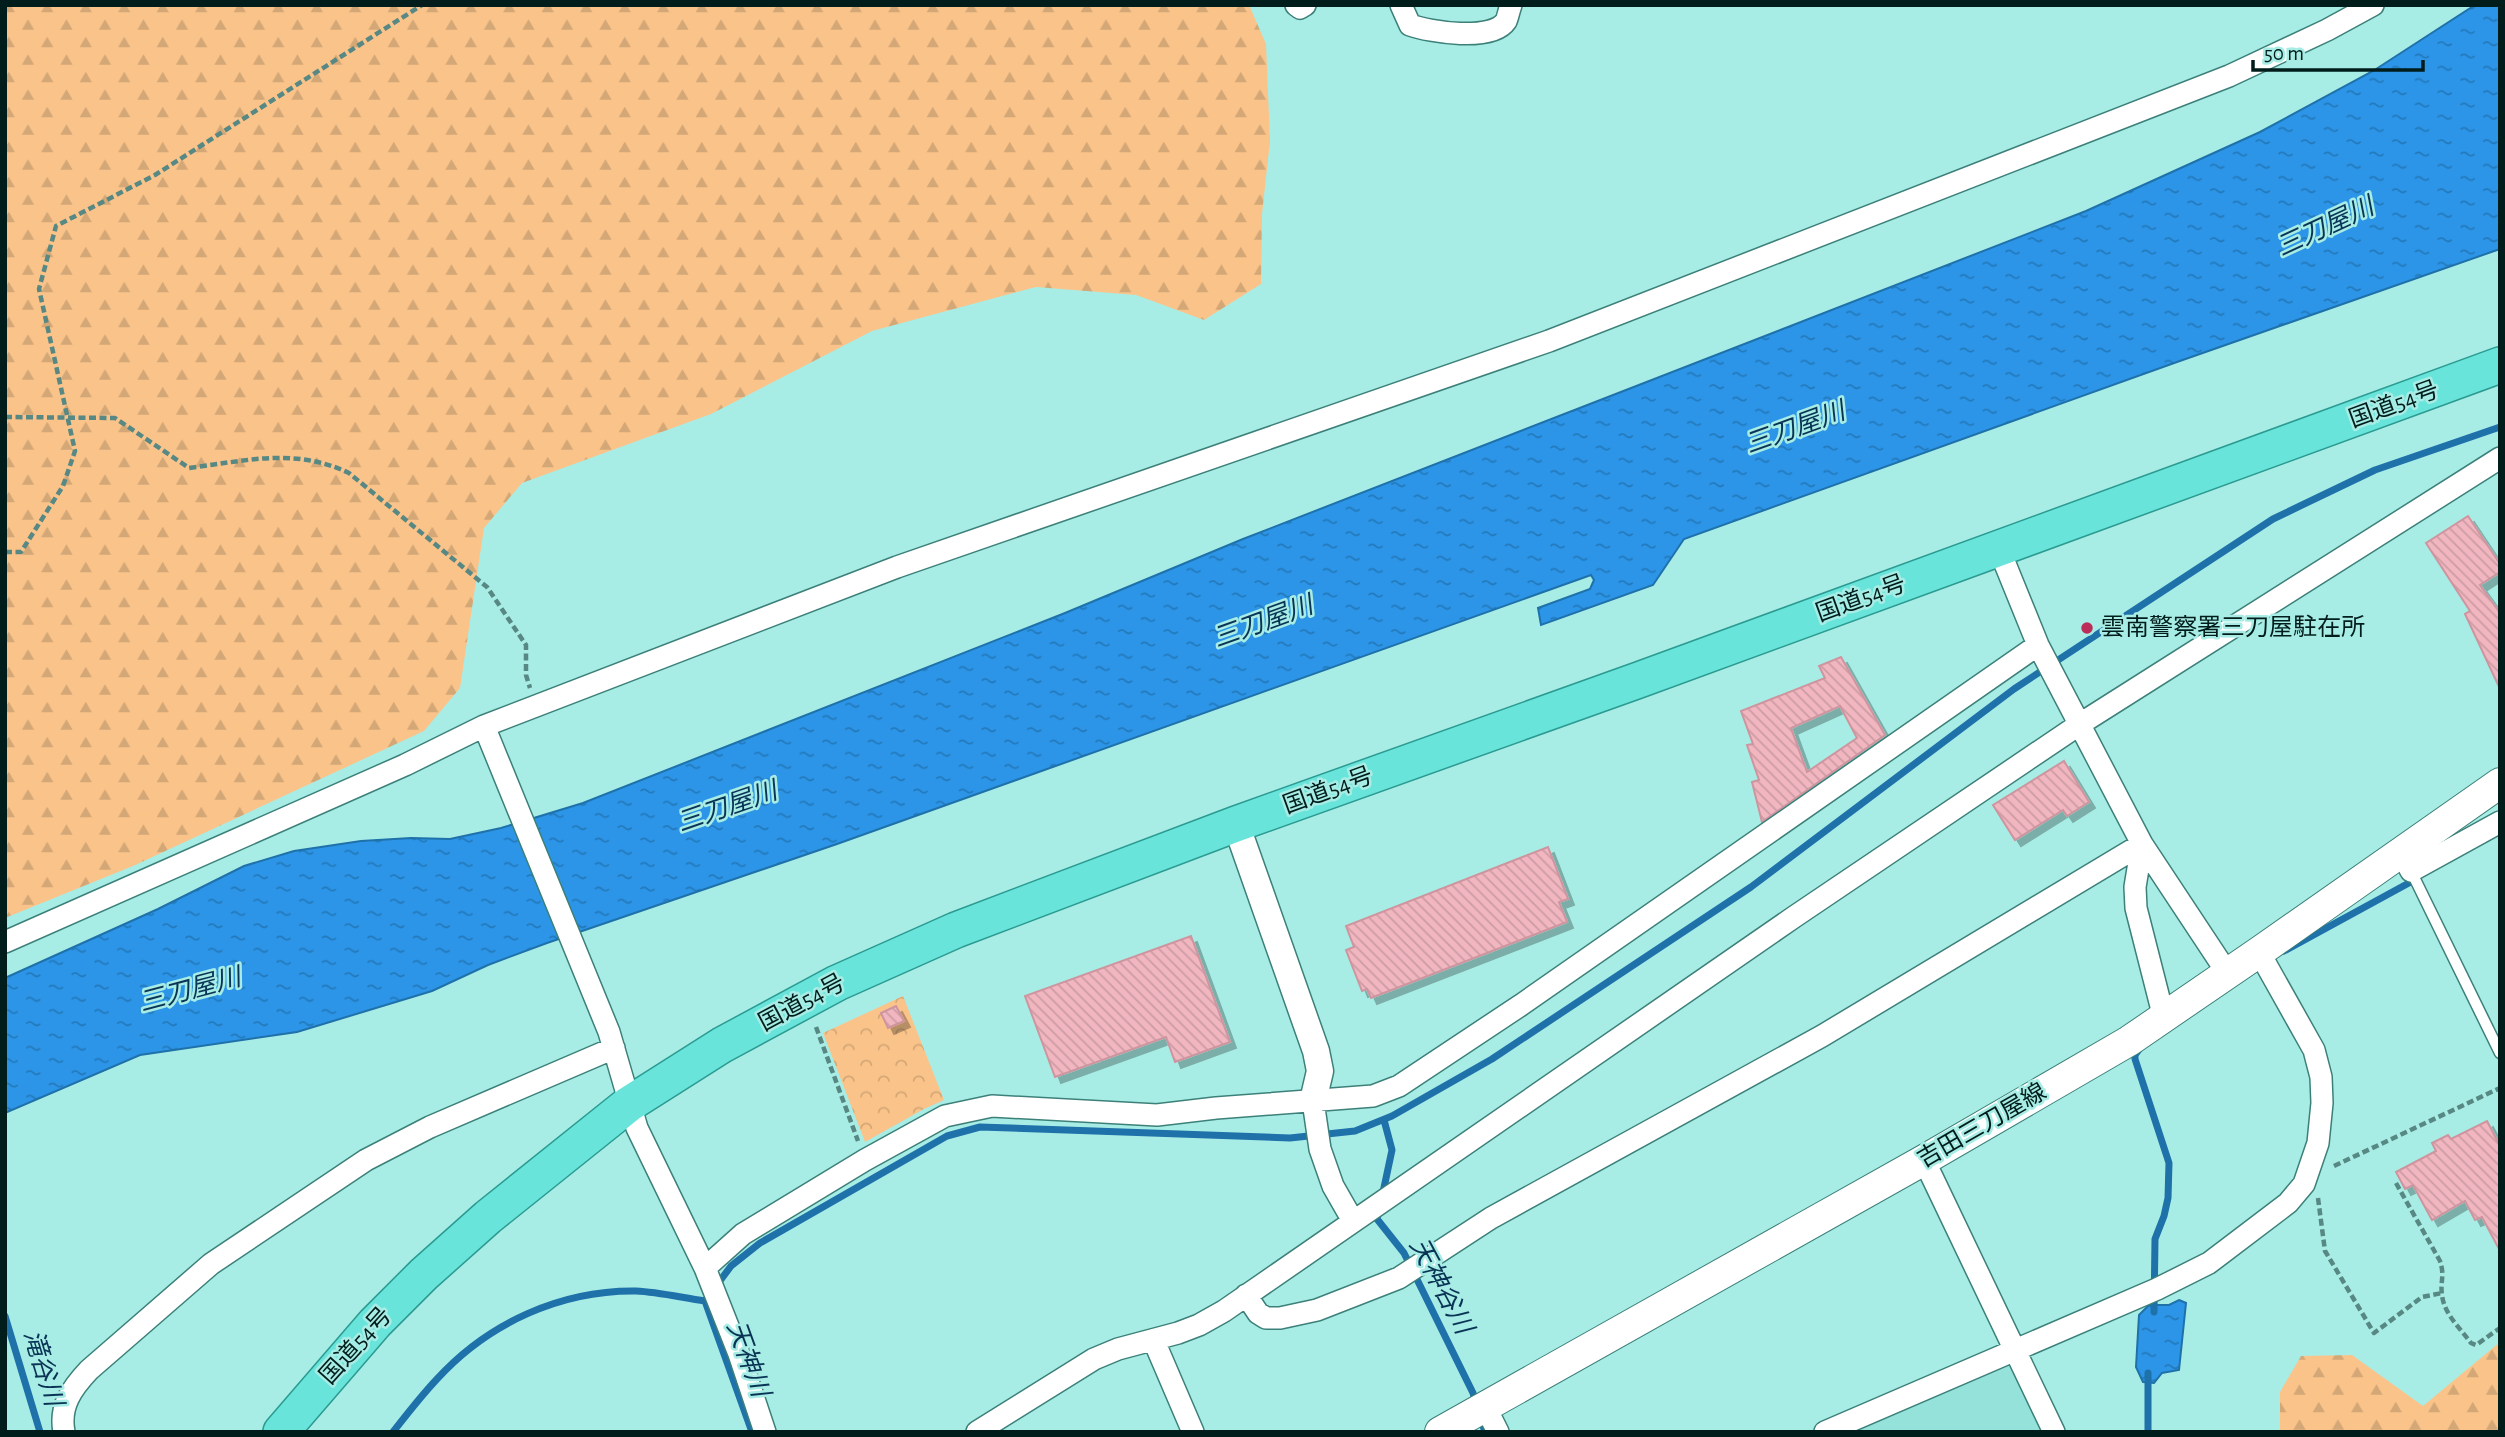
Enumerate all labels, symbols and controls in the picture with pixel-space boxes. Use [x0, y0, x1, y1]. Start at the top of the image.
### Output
scale bar [2253, 28, 2423, 72]
text: 50 m [2264, 43, 2304, 64]
water label: 三刀屋川 [2272, 192, 2380, 261]
street label: 国道54号 [2345, 376, 2442, 432]
water label: 三刀屋川 [1742, 397, 1851, 458]
street label: 国道54号 [1812, 570, 1909, 626]
water label: 三刀屋川 [1210, 591, 1319, 652]
place label: 雲南警察署三刀屋駐在所 [2101, 614, 2365, 640]
marker: 雲南警察署三刀屋駐在所 [2079, 620, 2095, 636]
street label: 国道54号 [1279, 762, 1376, 818]
water label: 三刀屋川 [674, 777, 783, 836]
water label: 三刀屋川 [136, 963, 246, 1016]
street label: 国道54号 [754, 969, 849, 1036]
street label: 吉田三刀屋線 [1913, 1078, 2050, 1172]
water label: 天神谷川 [1405, 1234, 1479, 1341]
street label: 国道54号 [314, 1302, 396, 1389]
water label: 天神川 [722, 1318, 776, 1403]
water label: 滝谷川 [19, 1327, 69, 1412]

